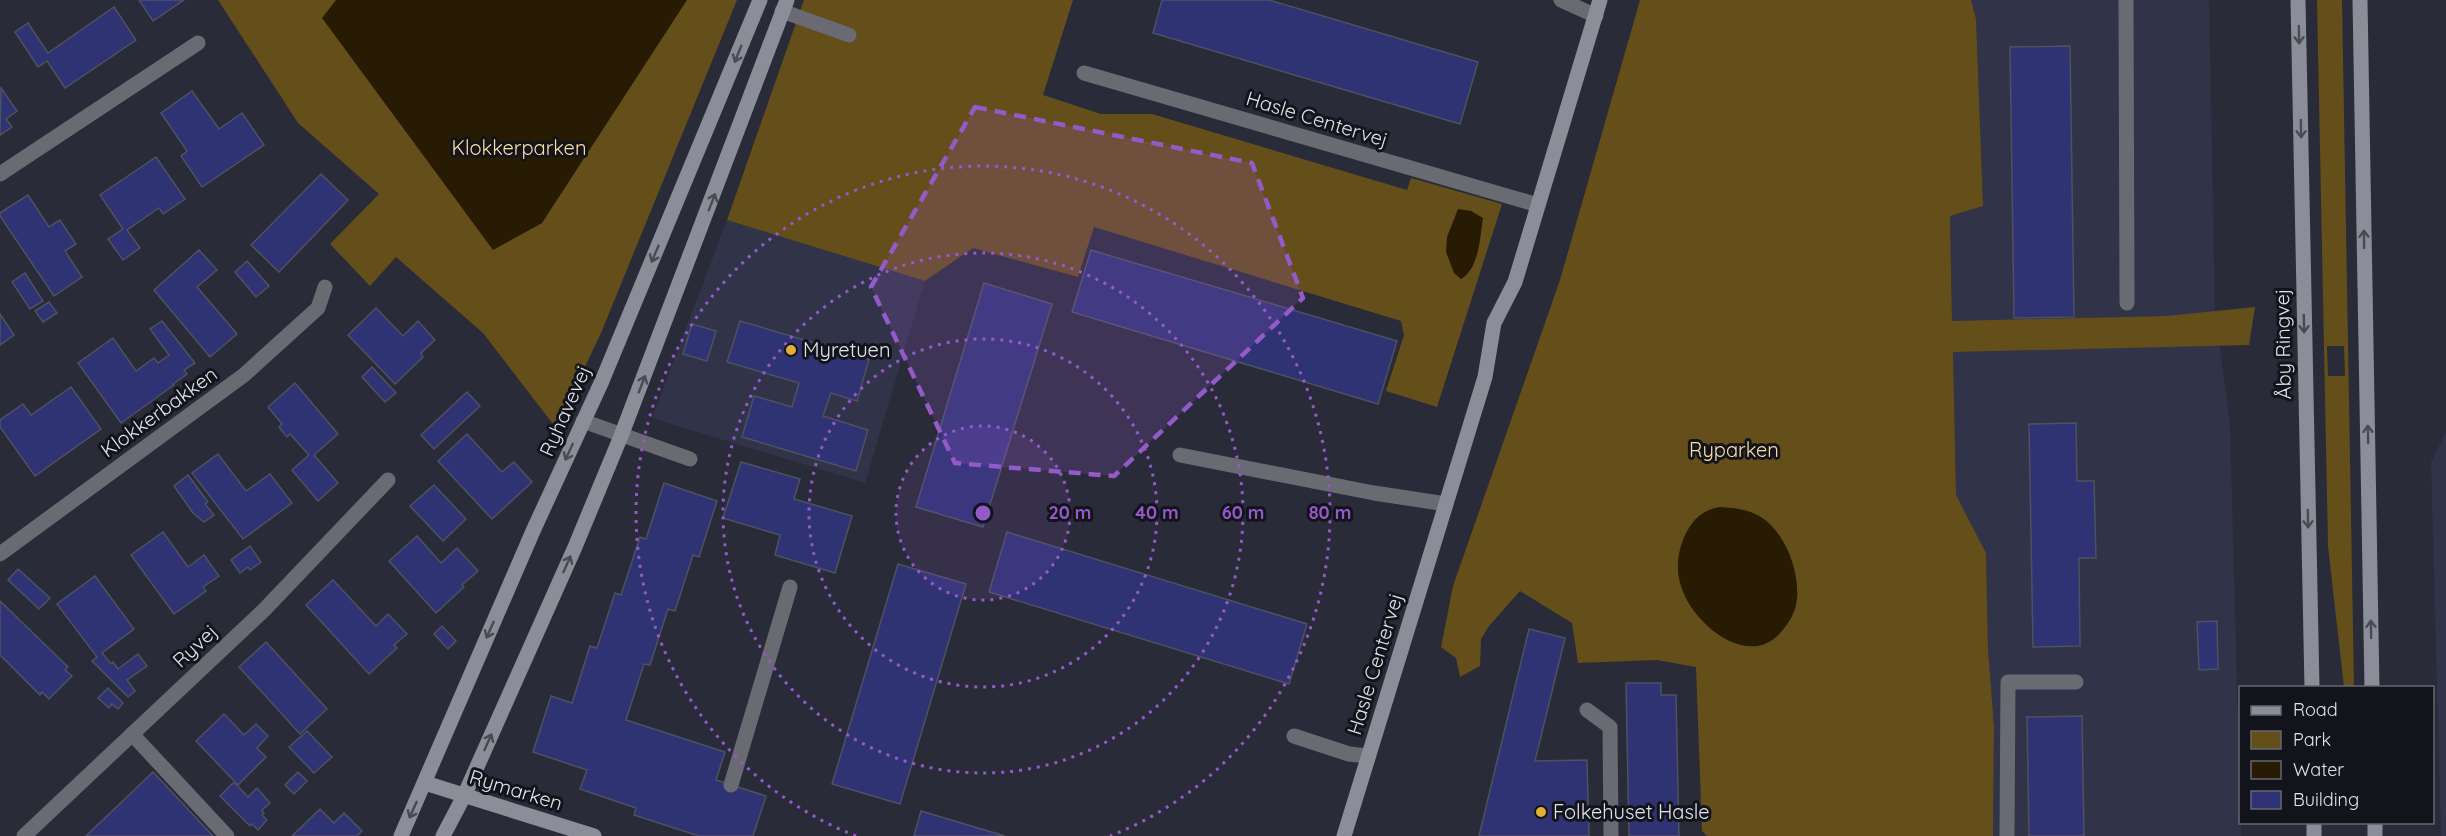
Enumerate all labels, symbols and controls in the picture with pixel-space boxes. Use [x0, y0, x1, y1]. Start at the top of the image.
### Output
one-way arrow [2293, 25, 2305, 45]
one-way arrow [732, 44, 743, 63]
street label: Hasle Centervej [1243, 85, 1391, 152]
one-way arrow [2295, 118, 2306, 138]
park label: Klokkerparken [452, 135, 586, 160]
one-way arrow [707, 193, 718, 212]
one-way arrow [2358, 230, 2370, 250]
one-way arrow [649, 244, 660, 262]
street label: Åby Ringvej [2269, 288, 2296, 400]
one-way arrow [2298, 313, 2310, 333]
place label: Myretuen [803, 337, 890, 362]
marker: Myretuen [784, 343, 798, 357]
street label: Klokkerbakken [96, 361, 222, 462]
street label: Ryhavevej [533, 361, 596, 460]
one-way arrow [637, 375, 648, 394]
one-way arrow [2362, 425, 2374, 445]
park label: Ryparken [1689, 437, 1779, 462]
one-way arrow [563, 442, 575, 460]
text: 20 m [1049, 501, 1091, 524]
text: 40 m [1135, 501, 1179, 524]
text: 60 m [1222, 501, 1264, 524]
text: 80 m [1309, 501, 1351, 524]
centre of rings [973, 503, 993, 523]
one-way arrow [2303, 508, 2314, 528]
one-way arrow [562, 556, 574, 574]
street label: Hasle Centervej [1341, 590, 1408, 738]
street label: Ryvej [167, 619, 222, 672]
one-way arrow [483, 620, 495, 638]
one-way arrow [2366, 620, 2377, 640]
legend [2239, 686, 2434, 824]
text: Road [2293, 698, 2338, 721]
text: Park [2293, 728, 2331, 751]
one-way arrow [483, 734, 494, 752]
text: Water [2293, 758, 2344, 781]
street label: Rymarken [467, 764, 566, 816]
text: Building [2293, 788, 2359, 811]
place label: Folkehuset Hasle [1553, 799, 1710, 824]
one-way arrow [407, 800, 419, 818]
marker: Folkehuset Hasle [1534, 805, 1548, 819]

